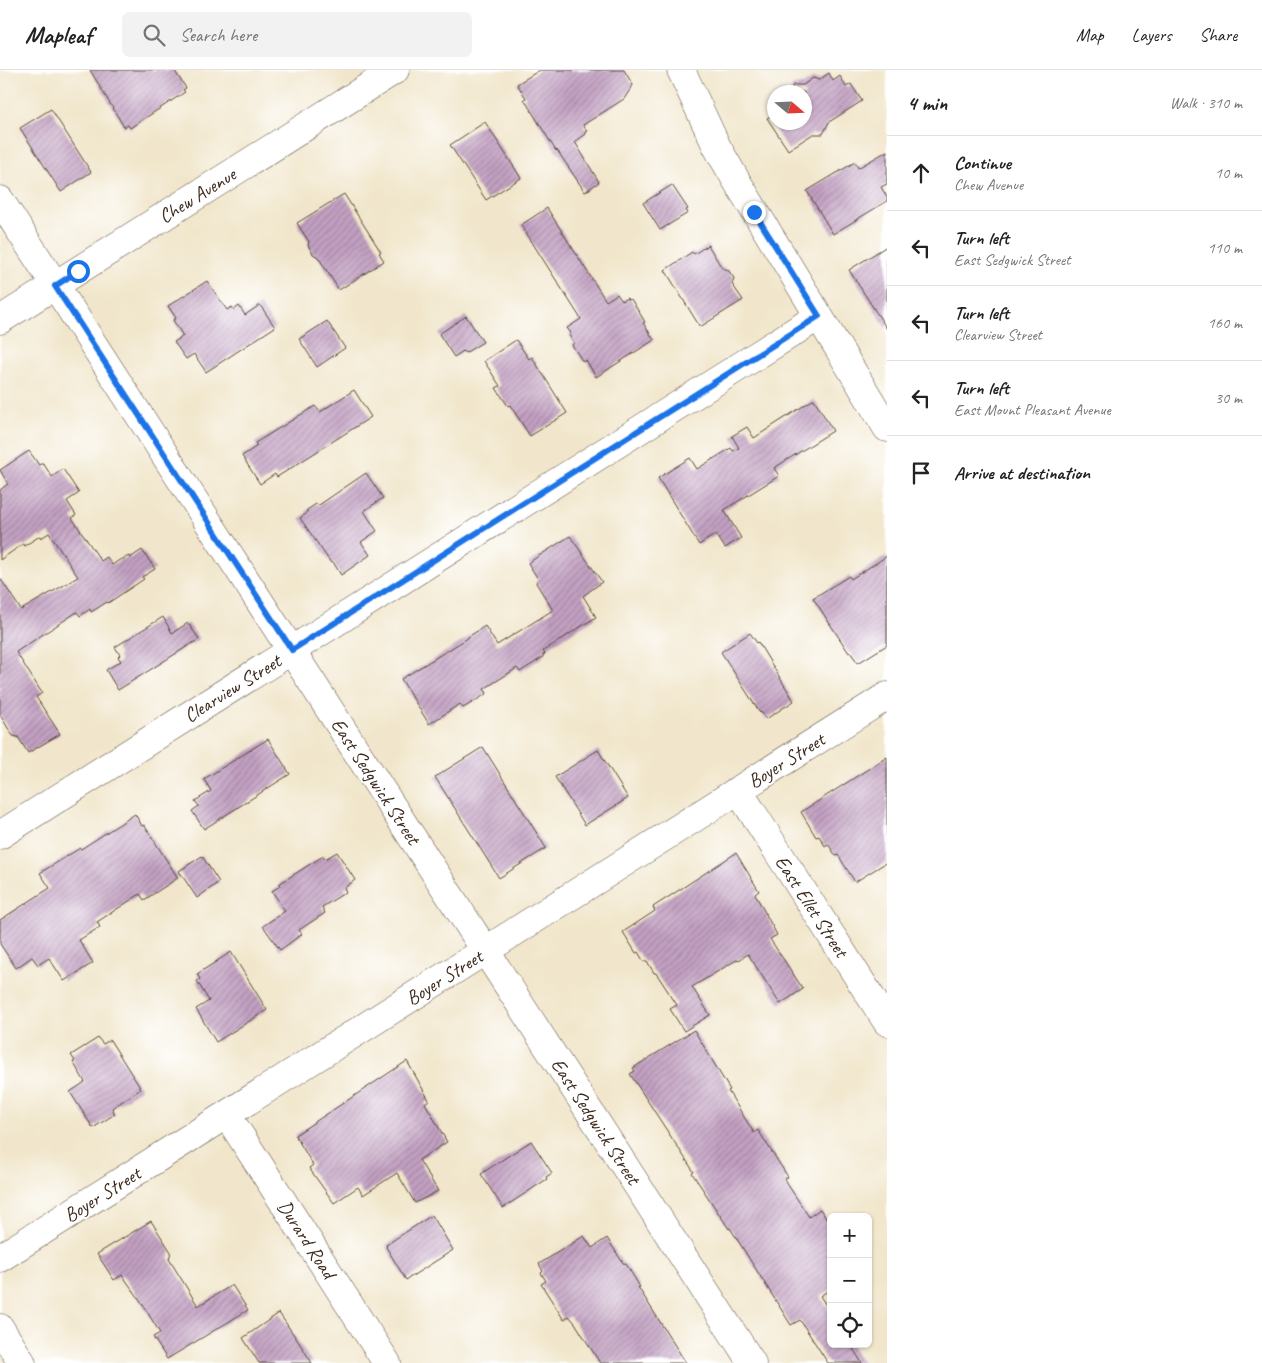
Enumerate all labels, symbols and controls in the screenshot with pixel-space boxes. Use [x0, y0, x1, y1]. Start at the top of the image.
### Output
search box [122, 12, 472, 57]
text: Mapleaf [25, 20, 92, 50]
icon: search [140, 21, 168, 49]
text: Search here [180, 23, 257, 47]
text: Map [1076, 24, 1104, 46]
text: Layers [1132, 24, 1171, 46]
text: Share [1199, 24, 1237, 46]
north arrow [767, 85, 812, 130]
text: 4 min [907, 90, 947, 116]
text: Walk · 310 m [1170, 93, 1242, 113]
text: Continue [954, 151, 1011, 175]
icon: ahead [907, 159, 935, 187]
street label: Chew Avenue [154, 161, 242, 229]
text: 10 m [1215, 163, 1242, 183]
text: Chew Avenue [954, 175, 1023, 195]
route end [743, 201, 766, 224]
text: Turn left [954, 226, 1009, 250]
icon: left [907, 234, 935, 262]
text: 110 m [1208, 238, 1242, 258]
text: East Sedgwick Street [954, 250, 1071, 270]
route start [67, 260, 90, 283]
text: Turn left [954, 301, 1009, 325]
icon: left [907, 309, 935, 337]
text: 160 m [1208, 313, 1242, 333]
text: Clearview Street [954, 325, 1042, 345]
text: Turn left [954, 376, 1009, 400]
icon: left [907, 384, 935, 412]
text: 30 m [1215, 388, 1242, 408]
text: East Mount Pleasant Avenue [954, 400, 1111, 420]
icon: arrive [907, 459, 935, 487]
text: Arrive at destination [954, 461, 1090, 485]
street label: Clearview Street [179, 647, 287, 728]
street label: East Sedgwick Street [325, 713, 427, 851]
street label: Boyer Street [743, 726, 831, 794]
street label: East Ellet Street [769, 851, 855, 964]
street label: Boyer Street [401, 943, 489, 1011]
street label: East Sedgwick Street [545, 1053, 647, 1191]
street label: Boyer Street [59, 1160, 147, 1228]
street label: Durard Road [272, 1195, 343, 1286]
map controls [827, 1213, 872, 1348]
button: + [827, 1213, 872, 1258]
button: − [827, 1258, 872, 1303]
button: locate [827, 1303, 872, 1348]

